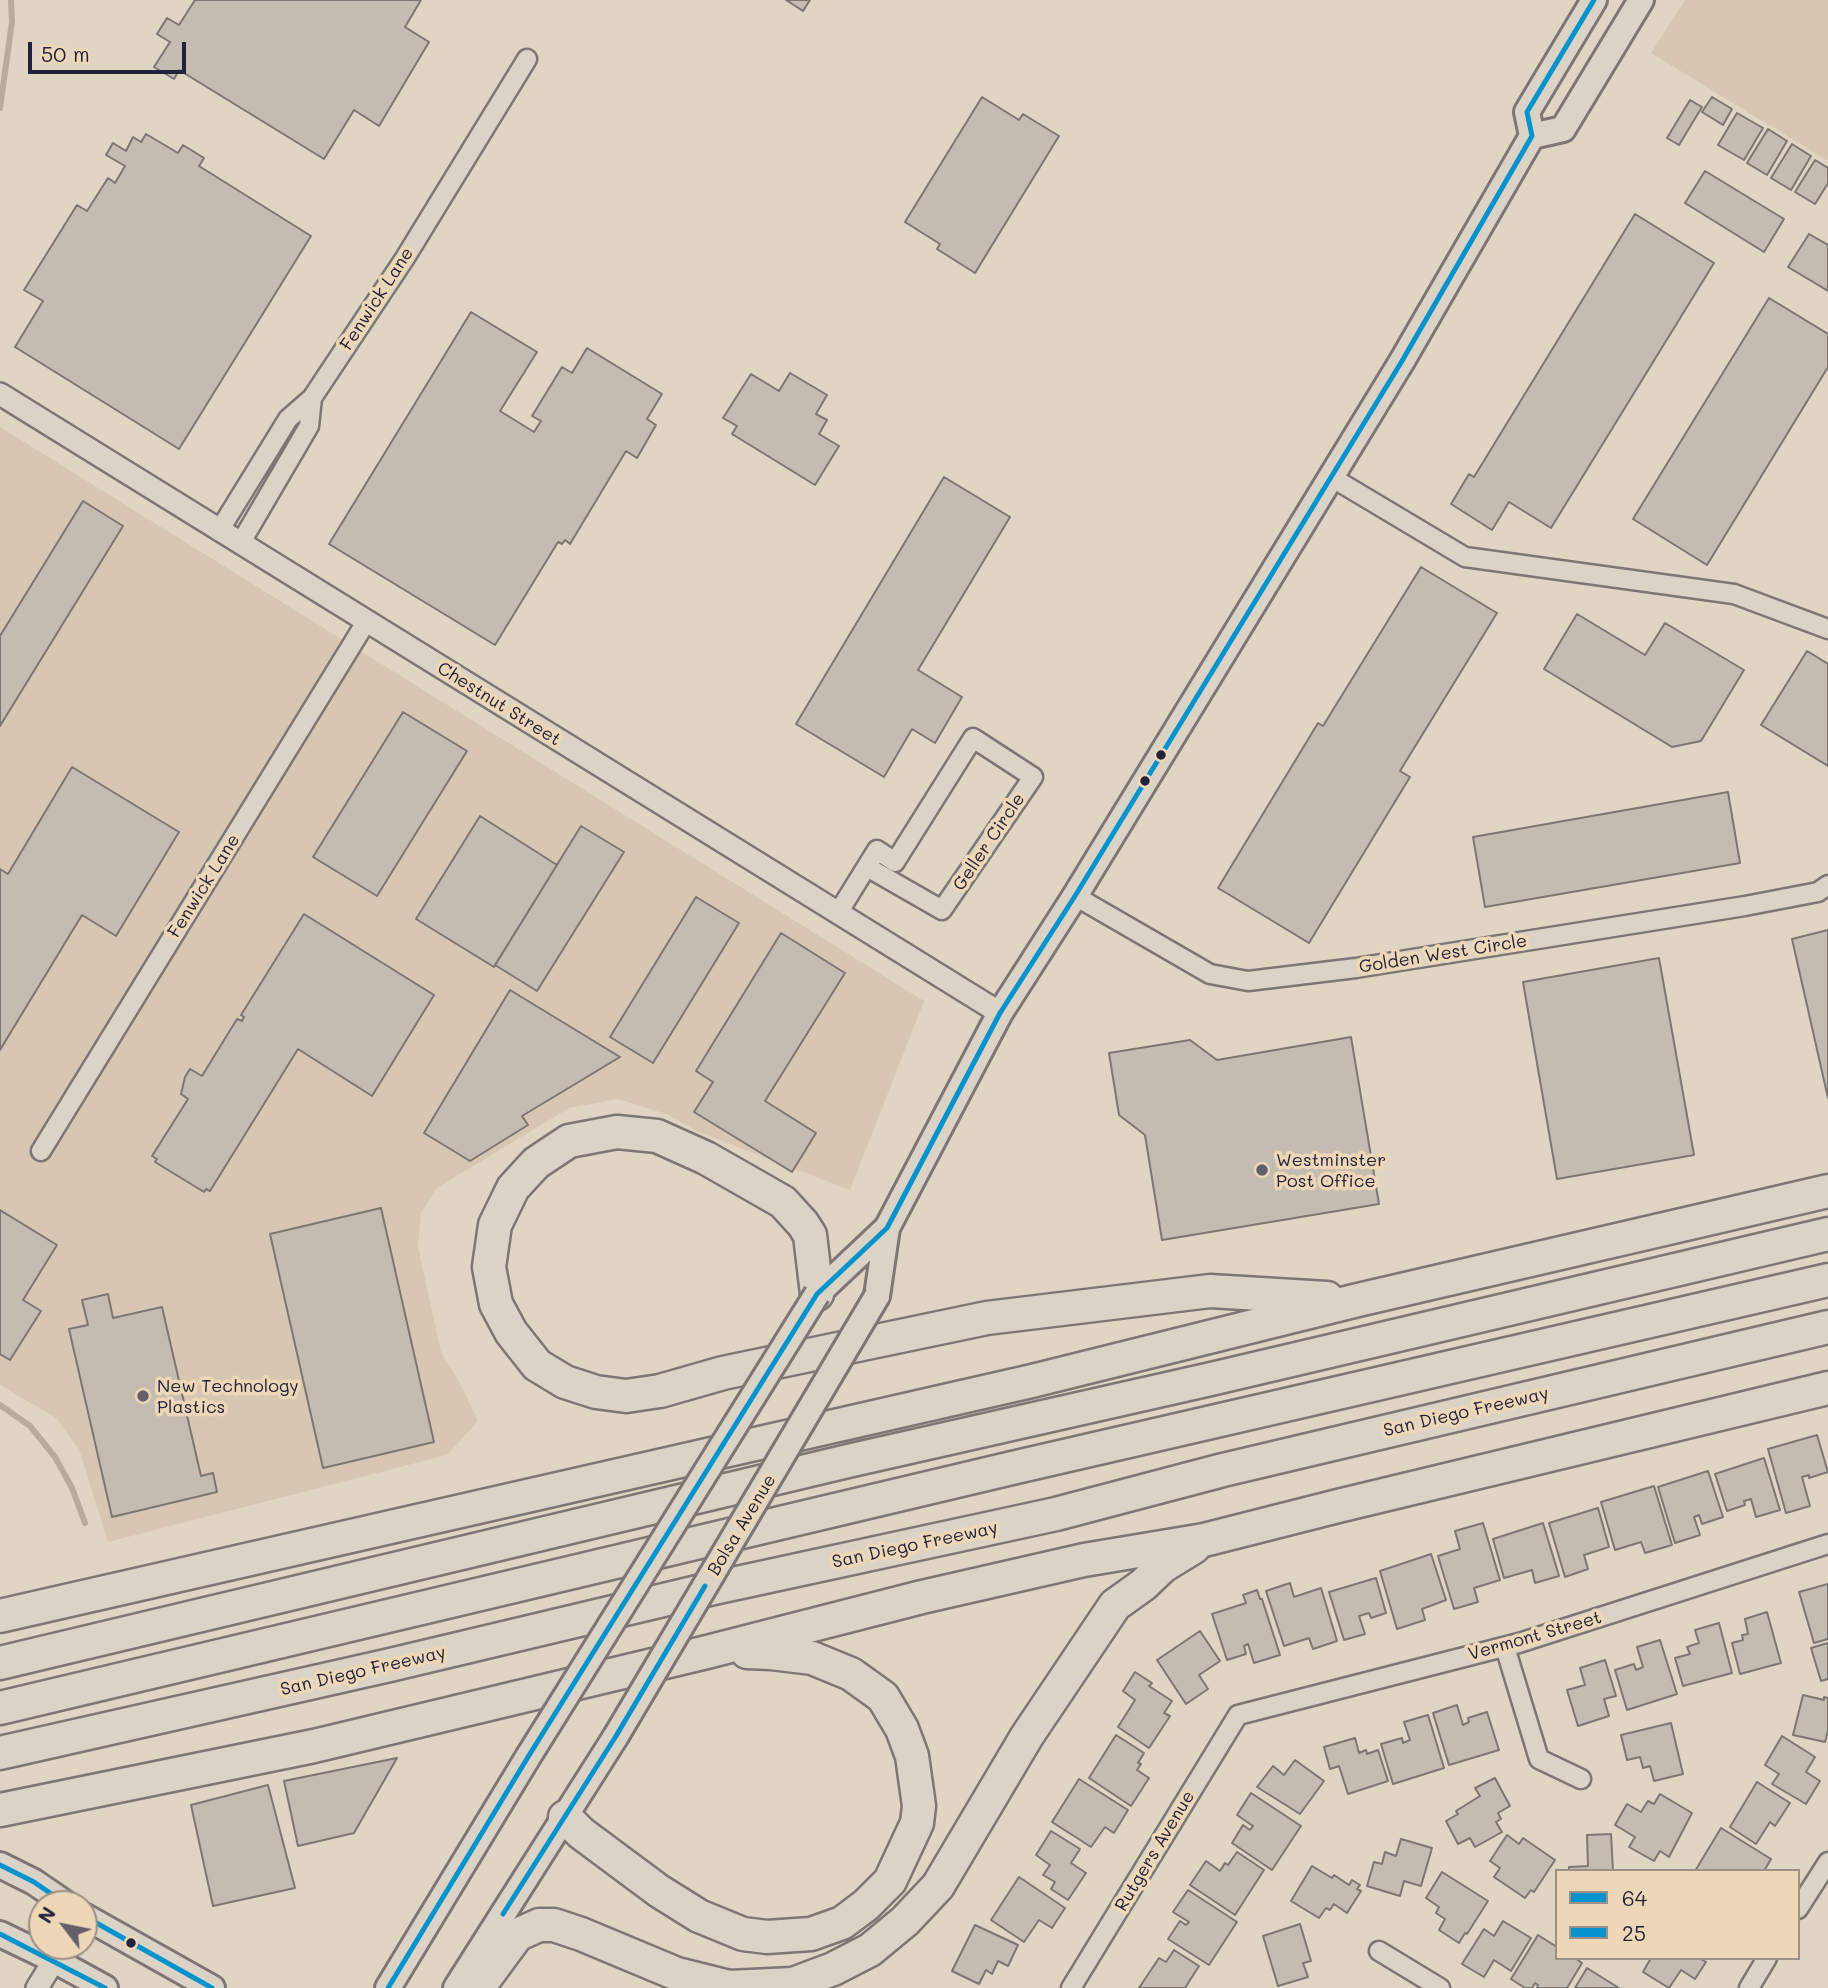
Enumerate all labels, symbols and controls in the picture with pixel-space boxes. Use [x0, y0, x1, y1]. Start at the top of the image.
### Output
scale bar [32, 28, 189, 72]
text: 50 m [41, 40, 90, 67]
street label: Fenwick Lane [336, 243, 418, 355]
street label: Chestnut Street [433, 657, 565, 751]
unlabelled marker [1154, 748, 1168, 762]
unlabelled marker [1138, 774, 1152, 788]
street label: Geller Circle [948, 789, 1030, 895]
street label: Fenwick Lane [163, 830, 245, 942]
street label: Golden West Circle [1357, 930, 1529, 978]
place label: Westminster Post Office [1276, 1149, 1386, 1192]
marker: Westminster Post Office [1254, 1162, 1270, 1178]
place label: New Technology Plastics [157, 1375, 299, 1418]
street label: San Diego Freeway [1381, 1382, 1551, 1442]
marker: New Technology Plastics [135, 1388, 151, 1404]
street label: Bolsa Avenue [703, 1470, 781, 1580]
street label: San Diego Freeway [830, 1517, 1000, 1573]
street label: Vermont Street [1466, 1607, 1604, 1665]
street label: San Diego Freeway [278, 1641, 448, 1701]
street label: Rutgers Avenue [1111, 1787, 1199, 1915]
legend [1555, 1869, 1800, 1960]
text: 64 [1622, 1884, 1647, 1911]
north arrow [28, 1890, 98, 1960]
text: N [32, 1902, 61, 1927]
text: 25 [1622, 1919, 1646, 1946]
unlabelled marker [124, 1936, 138, 1950]

